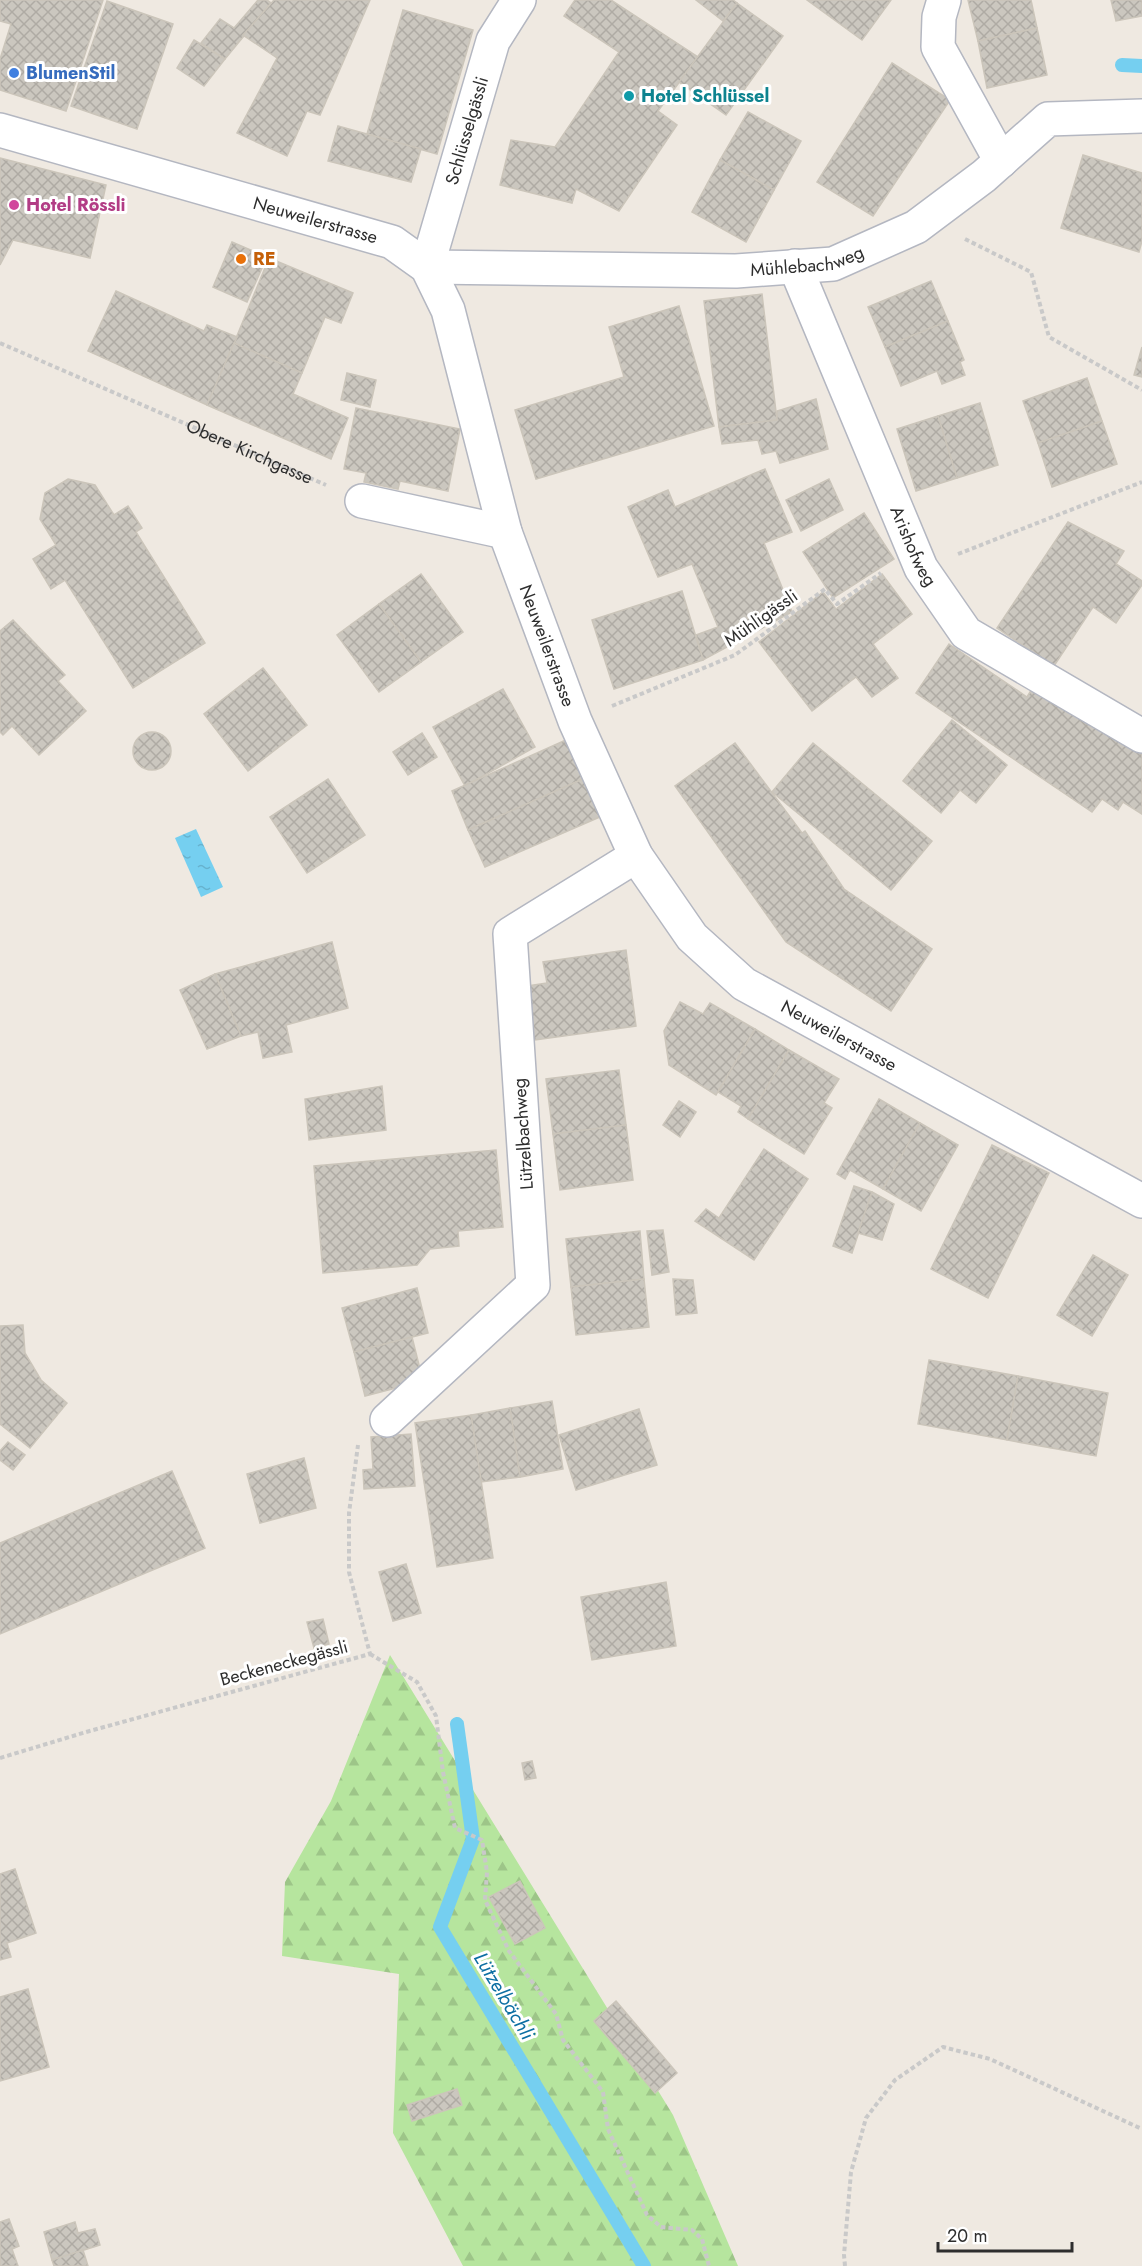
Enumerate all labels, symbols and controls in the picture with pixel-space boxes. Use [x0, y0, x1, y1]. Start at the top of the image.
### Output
place label: BlumenStil [26, 60, 115, 86]
marker: BlumenStil [7, 66, 21, 80]
street label: Schlüsselgässli [439, 73, 495, 188]
place label: Hotel Schlüssel [641, 83, 769, 109]
marker: Hotel Schlüssel [622, 89, 636, 103]
street label: Neuweilerstrasse [250, 190, 381, 250]
place label: Hotel Rössli [26, 192, 126, 218]
marker: Hotel Rössli [7, 198, 21, 212]
street label: Mühlebachweg [749, 239, 868, 283]
place label: RE [253, 246, 276, 272]
marker: RE [234, 252, 248, 266]
street label: Obere Kirchgasse [182, 413, 317, 491]
street label: Arishofweg [884, 502, 943, 592]
street label: Neuweilerstrasse [513, 581, 582, 710]
street label: Mühligässli [719, 583, 803, 653]
street label: Neuweilerstrasse [776, 994, 901, 1078]
street label: Lützelbachweg [506, 1077, 540, 1191]
street label: Beckeneckegässli [217, 1633, 351, 1693]
water label: Lützelbächli [466, 1947, 542, 2046]
scale bar [938, 2215, 1072, 2253]
text: 20 m [947, 2223, 987, 2249]

